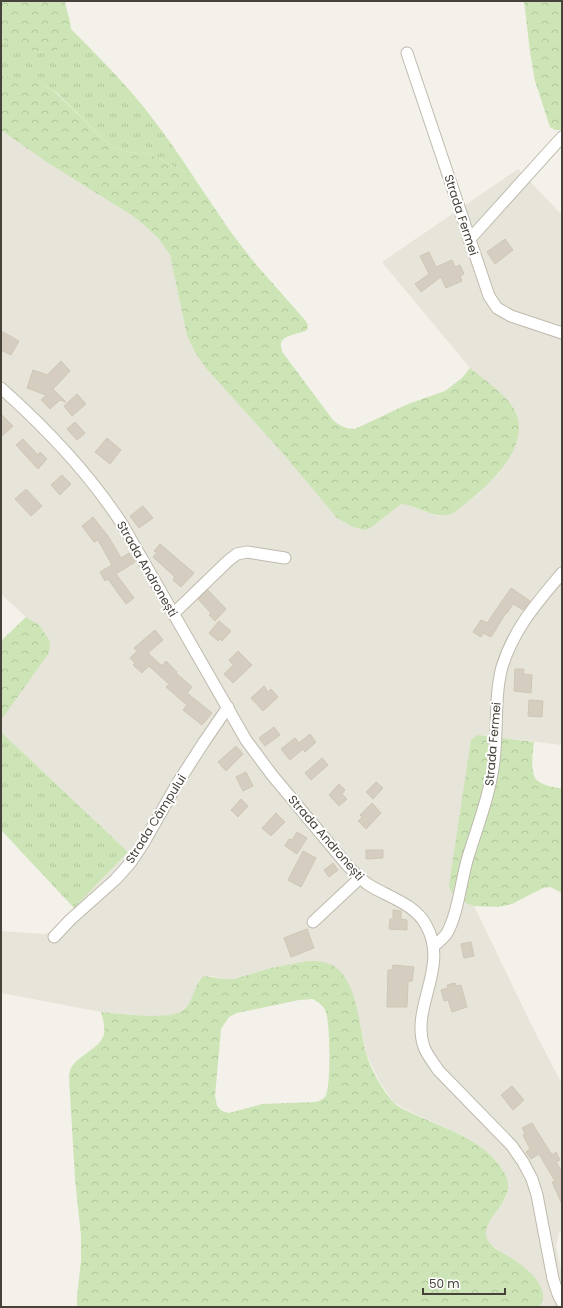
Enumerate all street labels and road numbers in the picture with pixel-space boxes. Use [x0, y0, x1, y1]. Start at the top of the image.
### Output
street label: Strada Fermei [440, 172, 483, 258]
street label: Strada Andronești [113, 518, 182, 620]
street label: Strada Fermei [480, 701, 505, 787]
street label: Strada Câmpului [121, 771, 190, 867]
street label: Strada Andronești [284, 791, 368, 884]

